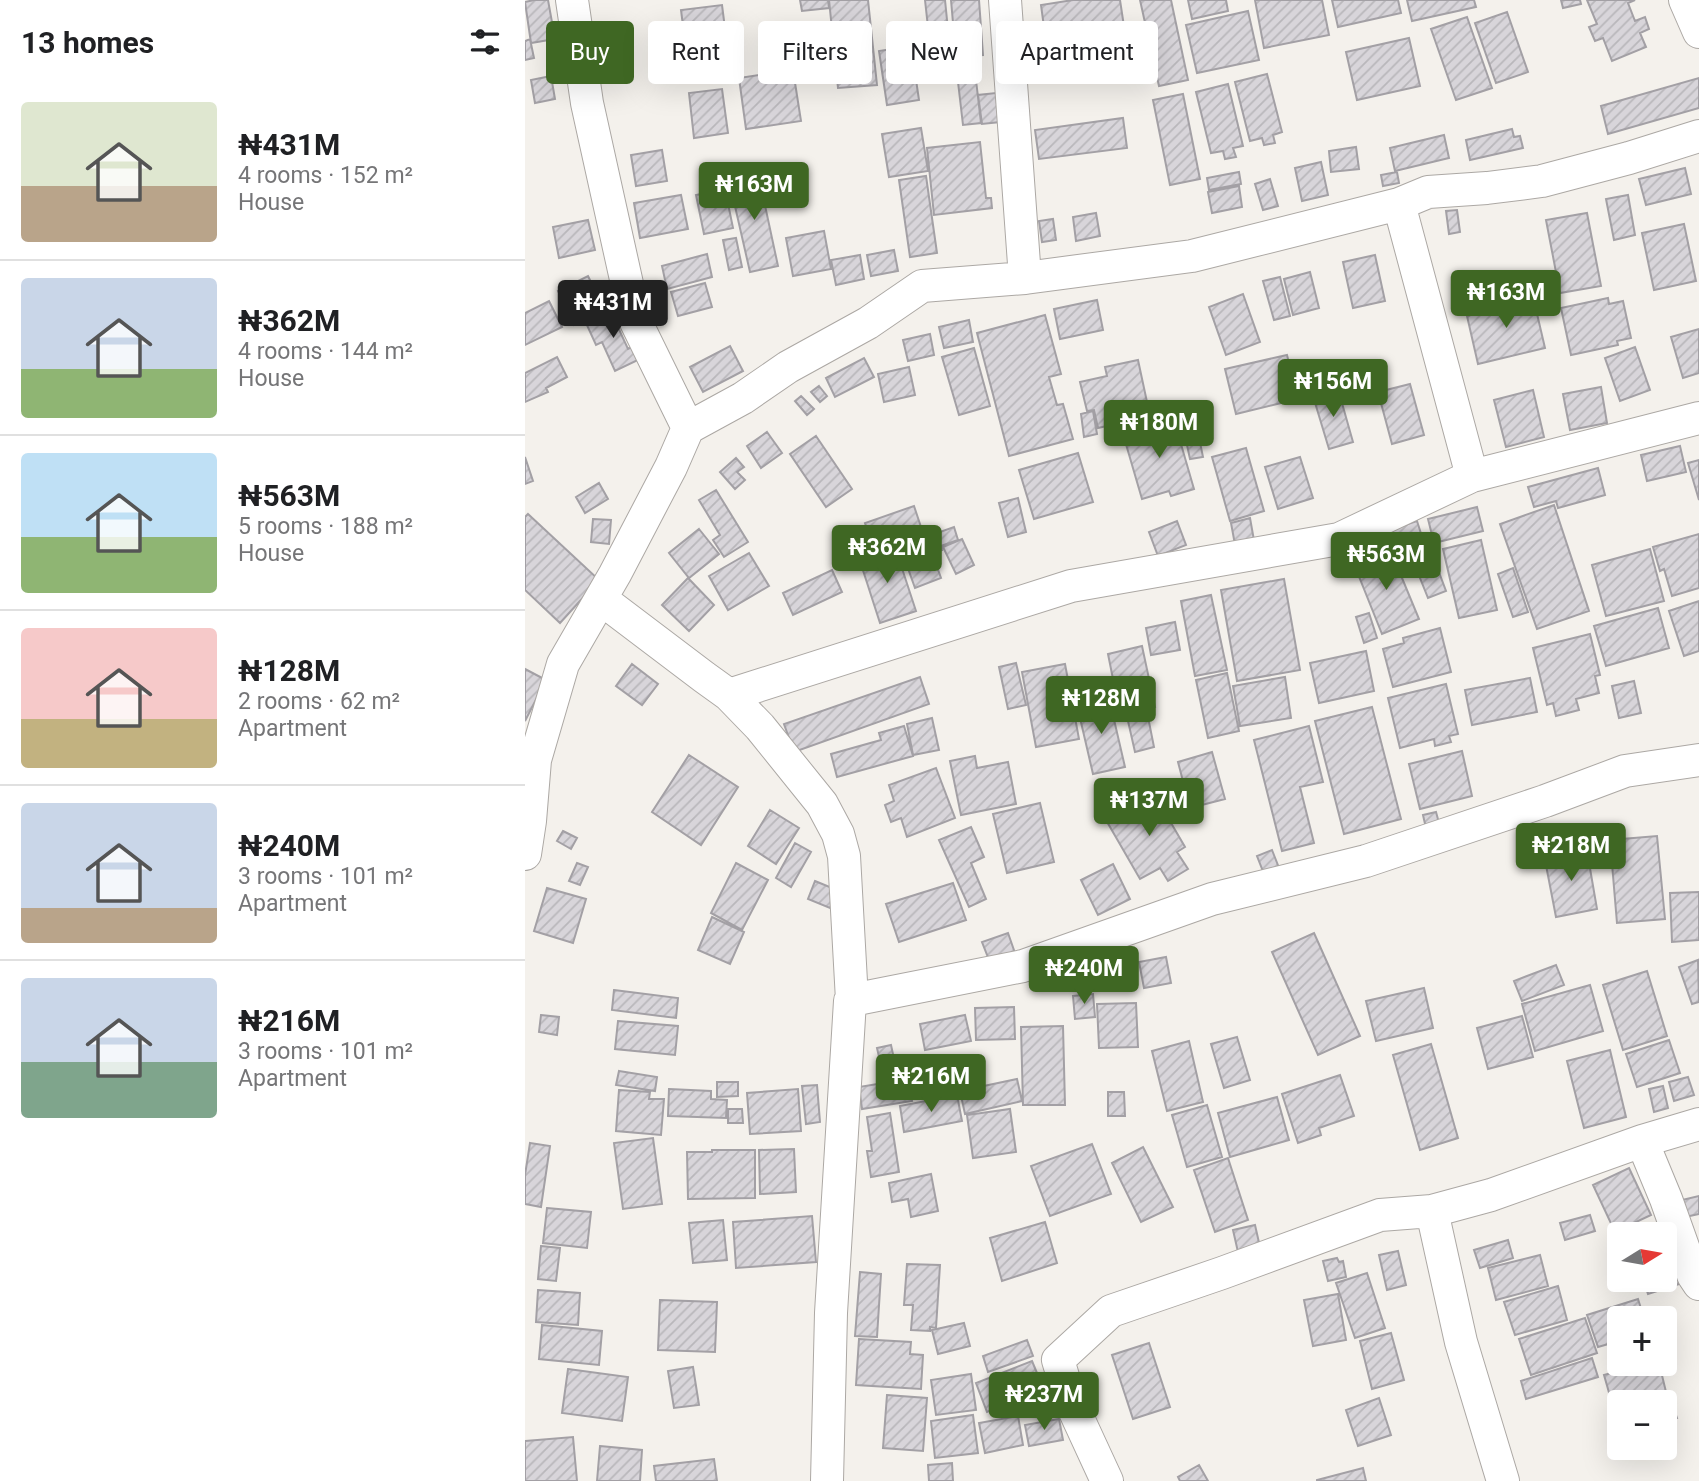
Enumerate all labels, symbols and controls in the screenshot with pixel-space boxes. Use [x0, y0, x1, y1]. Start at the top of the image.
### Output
chip: Buy [546, 21, 634, 84]
chip: Rent [648, 21, 744, 84]
chip: Filters [758, 21, 872, 84]
chip: New [886, 21, 982, 84]
chip: Apartment [996, 21, 1158, 84]
icon: filters [466, 23, 504, 61]
text: 13 homes [21, 25, 154, 60]
text: ₦431M [238, 127, 340, 162]
icon: home [77, 130, 161, 214]
text: 4 rooms · 152 m² [238, 162, 413, 189]
pin: ₦163M [705, 162, 803, 222]
text: ₦163M [715, 171, 793, 198]
text: House [238, 189, 304, 216]
pin: ₦163M [1457, 270, 1555, 330]
text: ₦163M [1467, 279, 1545, 306]
pin: ₦431M [564, 280, 662, 340]
text: ₦431M [574, 289, 652, 316]
text: ₦362M [238, 303, 340, 338]
icon: home [77, 306, 161, 390]
text: 4 rooms · 144 m² [238, 338, 413, 365]
pin: ₦156M [1284, 360, 1382, 419]
text: House [238, 365, 304, 392]
text: ₦156M [1294, 368, 1372, 395]
pin: ₦180M [1110, 400, 1208, 460]
text: ₦180M [1120, 409, 1198, 436]
text: ₦563M [238, 478, 340, 513]
icon: home [77, 481, 161, 565]
text: 5 rooms · 188 m² [238, 513, 413, 540]
pin: ₦362M [838, 526, 936, 585]
pin: ₦563M [1337, 532, 1435, 592]
text: ₦362M [848, 534, 926, 561]
text: House [238, 540, 304, 567]
text: ₦563M [1347, 541, 1425, 568]
text: ₦128M [238, 653, 340, 688]
icon: home [77, 656, 161, 740]
pin: ₦128M [1052, 676, 1150, 736]
text: ₦128M [1062, 685, 1140, 712]
text: 2 rooms · 62 m² [238, 688, 400, 715]
text: Apartment [238, 715, 347, 742]
pin: ₦137M [1100, 778, 1198, 838]
text: ₦137M [1110, 787, 1188, 814]
pin: ₦218M [1522, 824, 1620, 883]
text: ₦240M [238, 828, 340, 863]
icon: home [77, 831, 161, 915]
text: ₦218M [1532, 832, 1610, 859]
text: 3 rooms · 101 m² [238, 863, 413, 890]
text: Apartment [238, 890, 347, 917]
pin: ₦240M [1035, 946, 1133, 1006]
text: ₦240M [1045, 955, 1123, 982]
text: ₦216M [238, 1003, 340, 1038]
icon: home [77, 1006, 161, 1090]
text: 3 rooms · 101 m² [238, 1038, 413, 1065]
pin: ₦216M [882, 1054, 980, 1114]
text: ₦216M [892, 1063, 970, 1090]
text: Apartment [238, 1065, 347, 1092]
north arrow [1607, 1222, 1677, 1292]
map controls [1607, 1222, 1677, 1460]
button: + [1607, 1306, 1677, 1376]
pin: ₦237M [995, 1372, 1093, 1432]
text: ₦237M [1005, 1381, 1083, 1408]
button: − [1607, 1390, 1677, 1460]

